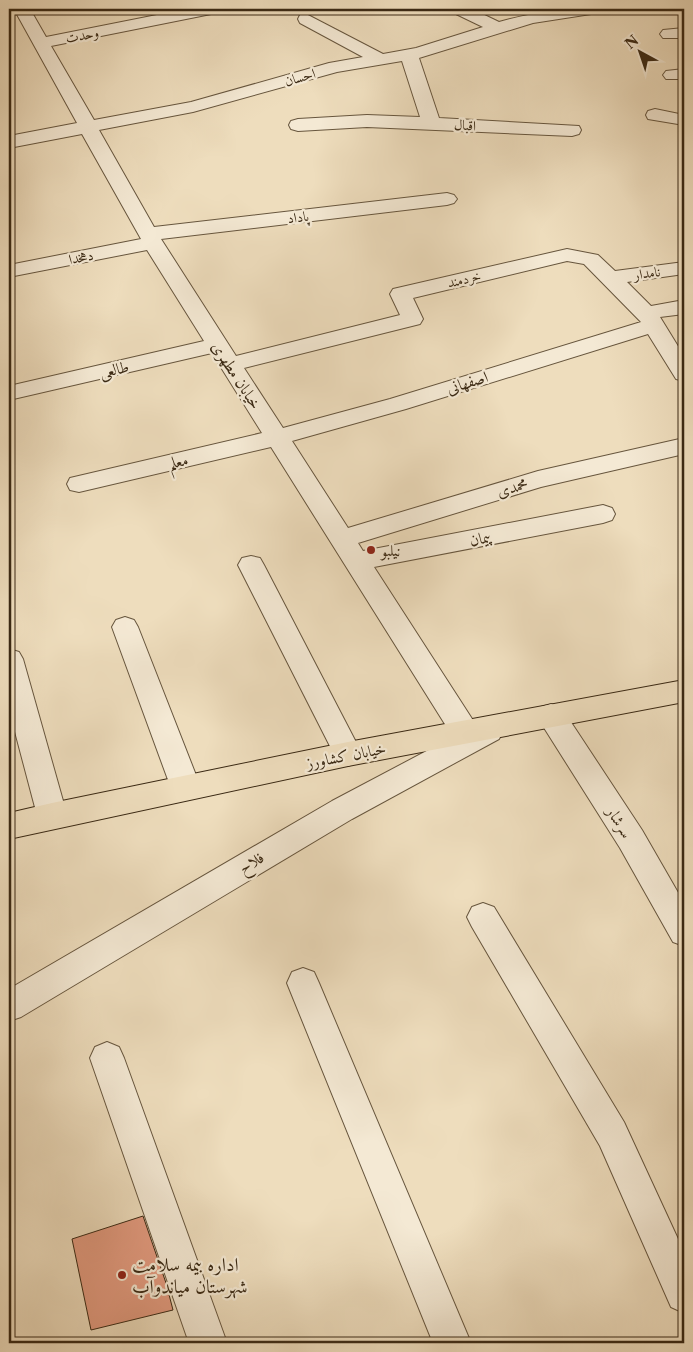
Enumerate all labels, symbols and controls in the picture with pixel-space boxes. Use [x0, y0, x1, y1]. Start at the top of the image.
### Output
street label: وحدت [64, 23, 100, 47]
north arrow [616, 28, 666, 78]
text: N [621, 31, 642, 53]
street label: احسان [282, 64, 318, 90]
street label: اقبال [453, 115, 477, 135]
street label: پاداد [286, 207, 311, 229]
street label: دهخدا [67, 246, 95, 268]
street label: نامدار [631, 262, 662, 284]
street label: خردمند [445, 266, 483, 292]
street label: خیابان مطهری [207, 337, 266, 413]
street label: طالعی [97, 356, 131, 384]
street label: اصفهانی [444, 366, 490, 398]
street label: معلم [166, 449, 192, 480]
street label: محمدی [494, 473, 530, 501]
street label: پیمان [468, 526, 494, 550]
place label: نیلبو [379, 540, 401, 561]
marker: نیلبو [365, 544, 377, 556]
street label: خیابان کشاورز [303, 737, 387, 773]
street label: سرشار [601, 801, 637, 842]
street label: فلاح [235, 847, 270, 882]
place label: اداره بیمه سلامت شهرستان میاندوآب [132, 1253, 248, 1299]
marker: اداره بیمه سلامت شهرستان میاندوآب [116, 1269, 128, 1281]

